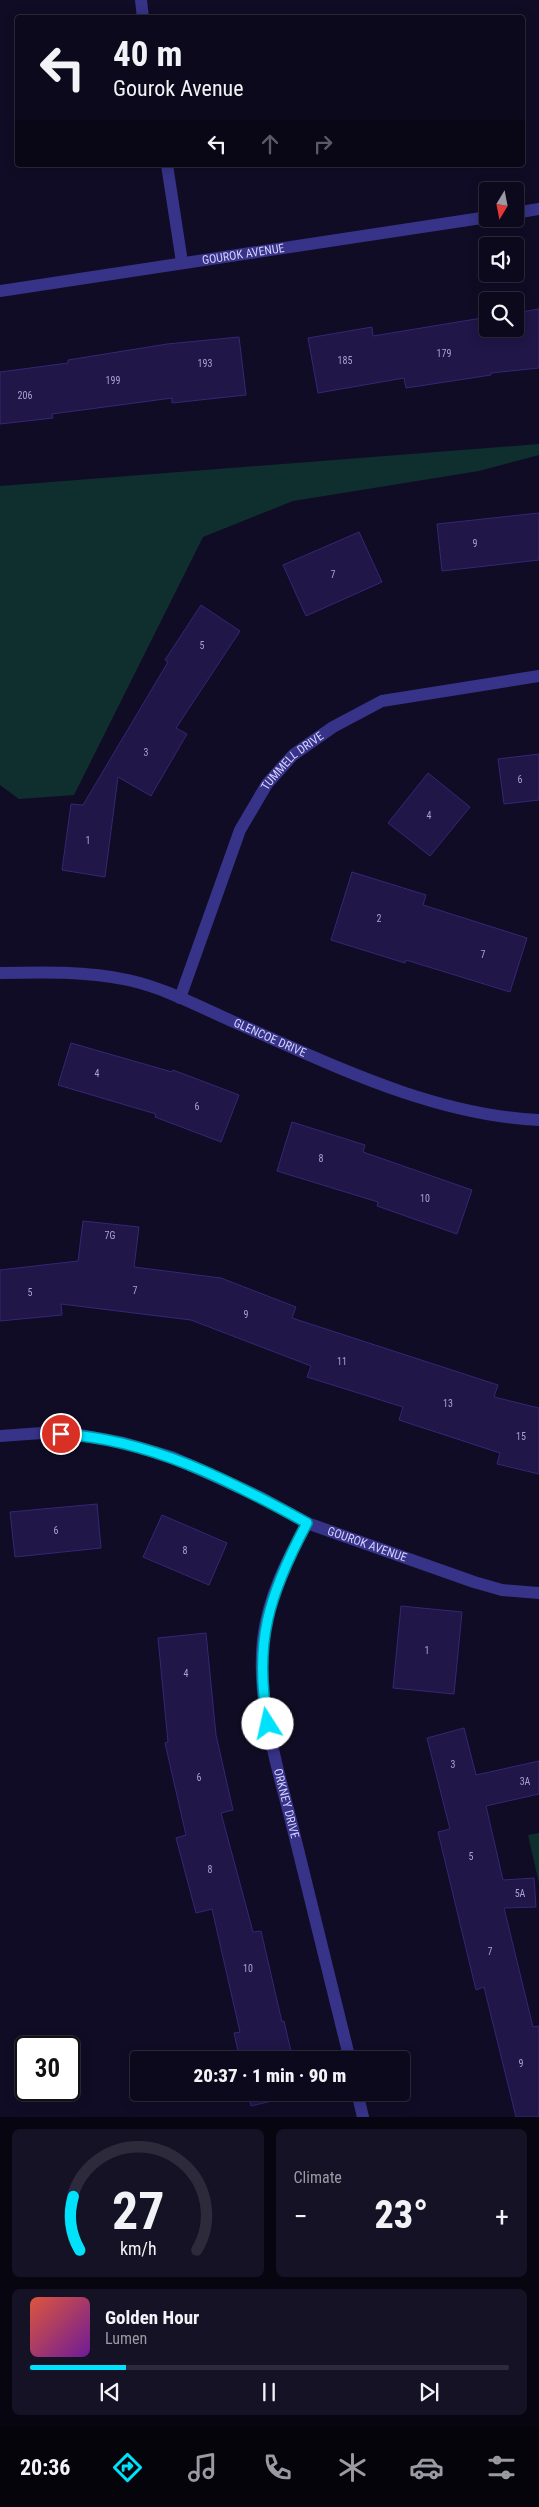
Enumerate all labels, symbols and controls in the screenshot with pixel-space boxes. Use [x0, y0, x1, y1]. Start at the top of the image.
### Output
text: 40 m [113, 34, 182, 75]
icon: left [30, 35, 95, 100]
text: Gourok Avenue [113, 76, 244, 101]
icon: left [203, 130, 231, 158]
icon: ahead [256, 130, 284, 158]
icon: right [309, 130, 337, 158]
north arrow [479, 182, 524, 228]
map controls [479, 182, 524, 337]
button: sound [479, 237, 524, 282]
street label: GOUROK AVENUE [201, 241, 285, 267]
button: search [479, 292, 524, 337]
house number: 179 [437, 348, 451, 359]
house number: 185 [338, 355, 352, 366]
house number: 193 [198, 358, 212, 369]
house number: 199 [106, 375, 120, 386]
house number: 206 [18, 390, 32, 401]
house number: 9 [473, 538, 478, 549]
house number: 7 [331, 569, 336, 580]
house number: 5 [200, 640, 205, 651]
street label: TUMMELL DRIVE [258, 729, 326, 793]
house number: 3 [144, 747, 149, 758]
house number: 6 [518, 774, 523, 785]
house number: 4 [427, 810, 432, 821]
house number: 1 [86, 835, 90, 846]
house number: 2 [377, 913, 382, 924]
house number: 7 [481, 949, 486, 960]
street label: GLENCOE DRIVE [231, 1016, 308, 1060]
house number: 4 [95, 1068, 100, 1079]
house number: 6 [195, 1101, 200, 1112]
house number: 8 [319, 1153, 324, 1164]
house number: 10 [420, 1193, 430, 1204]
house number: 7G [105, 1230, 116, 1241]
house number: 7 [133, 1285, 138, 1296]
house number: 5 [28, 1287, 33, 1298]
house number: 9 [244, 1309, 249, 1320]
house number: 11 [337, 1356, 347, 1367]
house number: 13 [443, 1398, 453, 1409]
pin [40, 1413, 82, 1455]
icon: arrive [47, 1420, 75, 1448]
house number: 15 [516, 1431, 526, 1442]
street label: GOUROK AVENUE [326, 1524, 409, 1565]
house number: 6 [54, 1525, 59, 1536]
house number: 8 [183, 1545, 188, 1556]
house number: 1 [425, 1645, 429, 1656]
house number: 4 [184, 1668, 189, 1679]
position arrow [241, 1697, 293, 1749]
house number: 3 [451, 1759, 456, 1770]
street label: ORKNEY DRIVE [271, 1767, 302, 1840]
house number: 6 [197, 1772, 202, 1783]
house number: 3A [520, 1776, 531, 1787]
house number: 5 [469, 1851, 474, 1862]
house number: 8 [208, 1864, 213, 1875]
house number: 5A [515, 1888, 526, 1899]
house number: 7 [488, 1946, 493, 1957]
house number: 10 [243, 1963, 253, 1974]
speed limit sign: 30 [15, 2036, 80, 2101]
house number: 9 [519, 2058, 524, 2069]
text: 20:37 · 1 min · 90 m [194, 2064, 346, 2087]
text: Climate [294, 2168, 342, 2187]
text: 27 [111, 2181, 164, 2242]
text: 23° [375, 2193, 428, 2237]
text: − [294, 2200, 308, 2233]
text: + [495, 2200, 509, 2233]
text: km/h [119, 2238, 156, 2259]
text: Golden Hour [105, 2306, 199, 2329]
text: Lumen [105, 2329, 147, 2348]
icon: previous [96, 2378, 124, 2406]
icon: pause [255, 2378, 283, 2406]
icon: next [415, 2378, 443, 2406]
icon: directions [110, 2450, 145, 2485]
icon: music [185, 2450, 220, 2485]
icon: phone [260, 2450, 295, 2485]
icon: climate [335, 2450, 370, 2485]
icon: car [409, 2450, 444, 2485]
icon: filters [484, 2450, 519, 2485]
text: 20:36 [20, 2455, 70, 2480]

